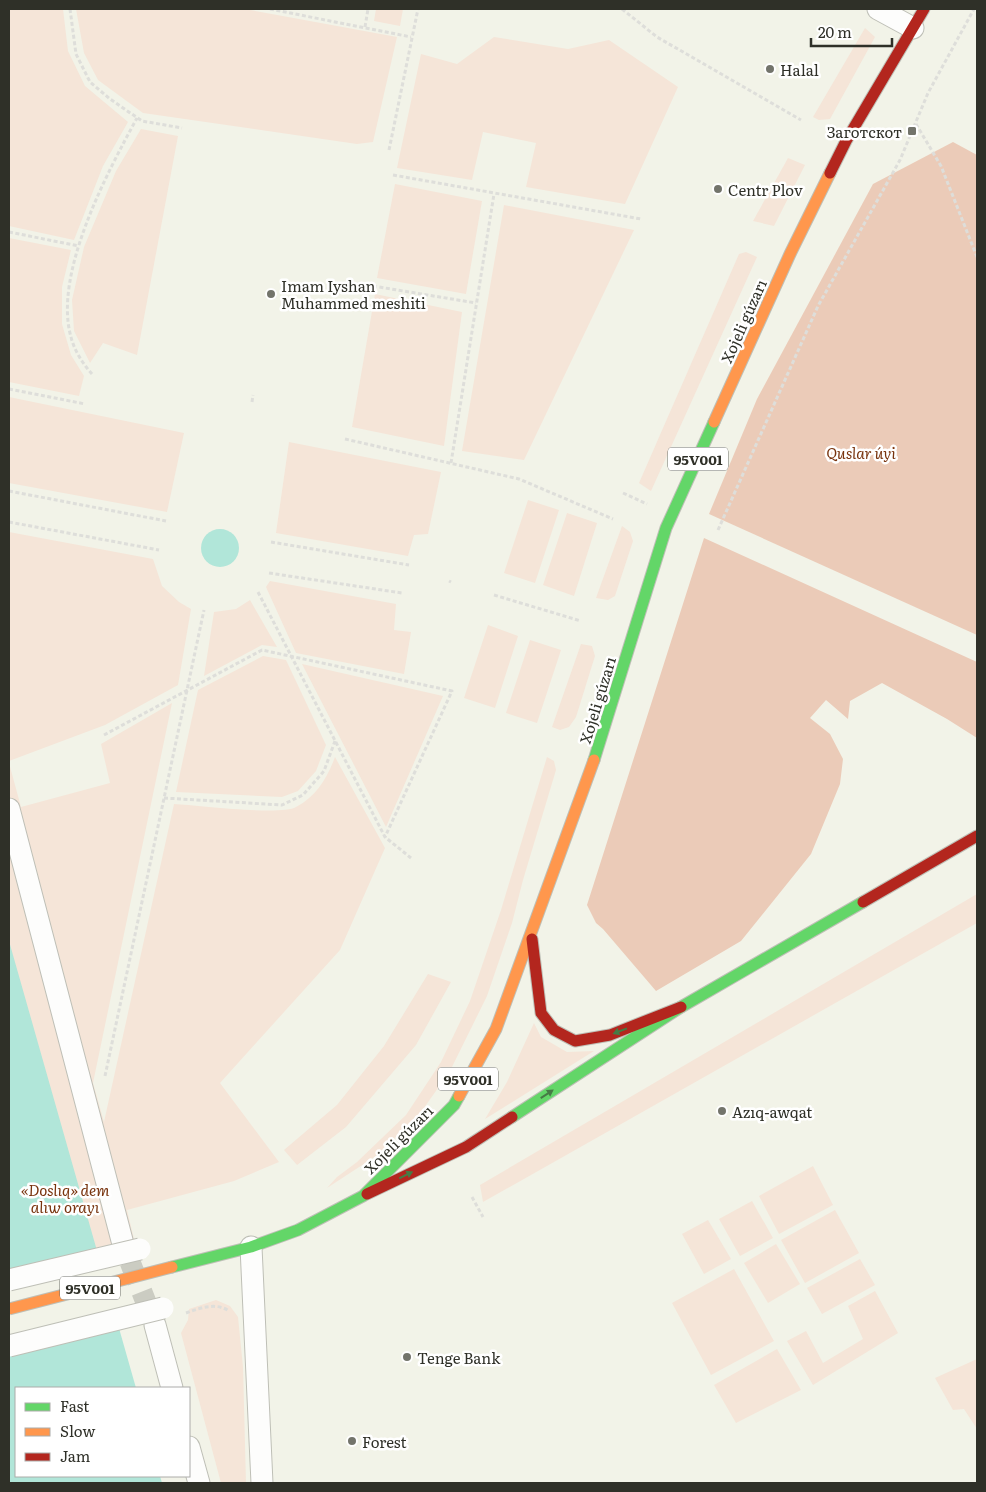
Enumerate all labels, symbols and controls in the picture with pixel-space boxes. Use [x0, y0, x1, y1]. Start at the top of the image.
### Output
scale bar [811, 15, 892, 47]
text: 20 m [818, 20, 852, 43]
place label: Halal [780, 58, 819, 81]
marker: Halal [764, 63, 776, 75]
place label: Заготскот [827, 120, 902, 143]
marker: Заготскот [906, 125, 918, 137]
place label: Centr Plov [728, 178, 803, 201]
marker: Centr Plov [712, 183, 724, 195]
place label: Imam Iyshan Muhammed meshiti [281, 274, 426, 314]
street label: Xojeli gúzarı [714, 275, 772, 367]
marker: Imam Iyshan Muhammed meshiti [265, 288, 277, 300]
park label: Quslar úyi [826, 441, 896, 464]
road number: 95V001 [668, 448, 728, 470]
street label: Xojeli gúzarı [573, 654, 621, 746]
one-way arrow [612, 1028, 627, 1035]
road number: 95V001 [438, 1068, 498, 1090]
one-way arrow [540, 1089, 554, 1099]
street label: Xojeli gúzarı [358, 1099, 438, 1179]
place label: Azıq-awqat [732, 1100, 812, 1123]
marker: Azıq-awqat [716, 1105, 728, 1117]
one-way arrow [399, 1171, 414, 1179]
park label: «Doslıq» dem alıw orayı [21, 1178, 109, 1218]
road number: 95V001 [60, 1276, 120, 1300]
place label: Tenge Bank [417, 1346, 501, 1369]
marker: Tenge Bank [401, 1351, 413, 1363]
legend [15, 1387, 190, 1477]
text: Fast [60, 1394, 89, 1417]
text: Slow [60, 1419, 95, 1442]
place label: Forest [362, 1430, 406, 1453]
marker: Forest [346, 1435, 358, 1447]
text: Jam [60, 1444, 91, 1467]

